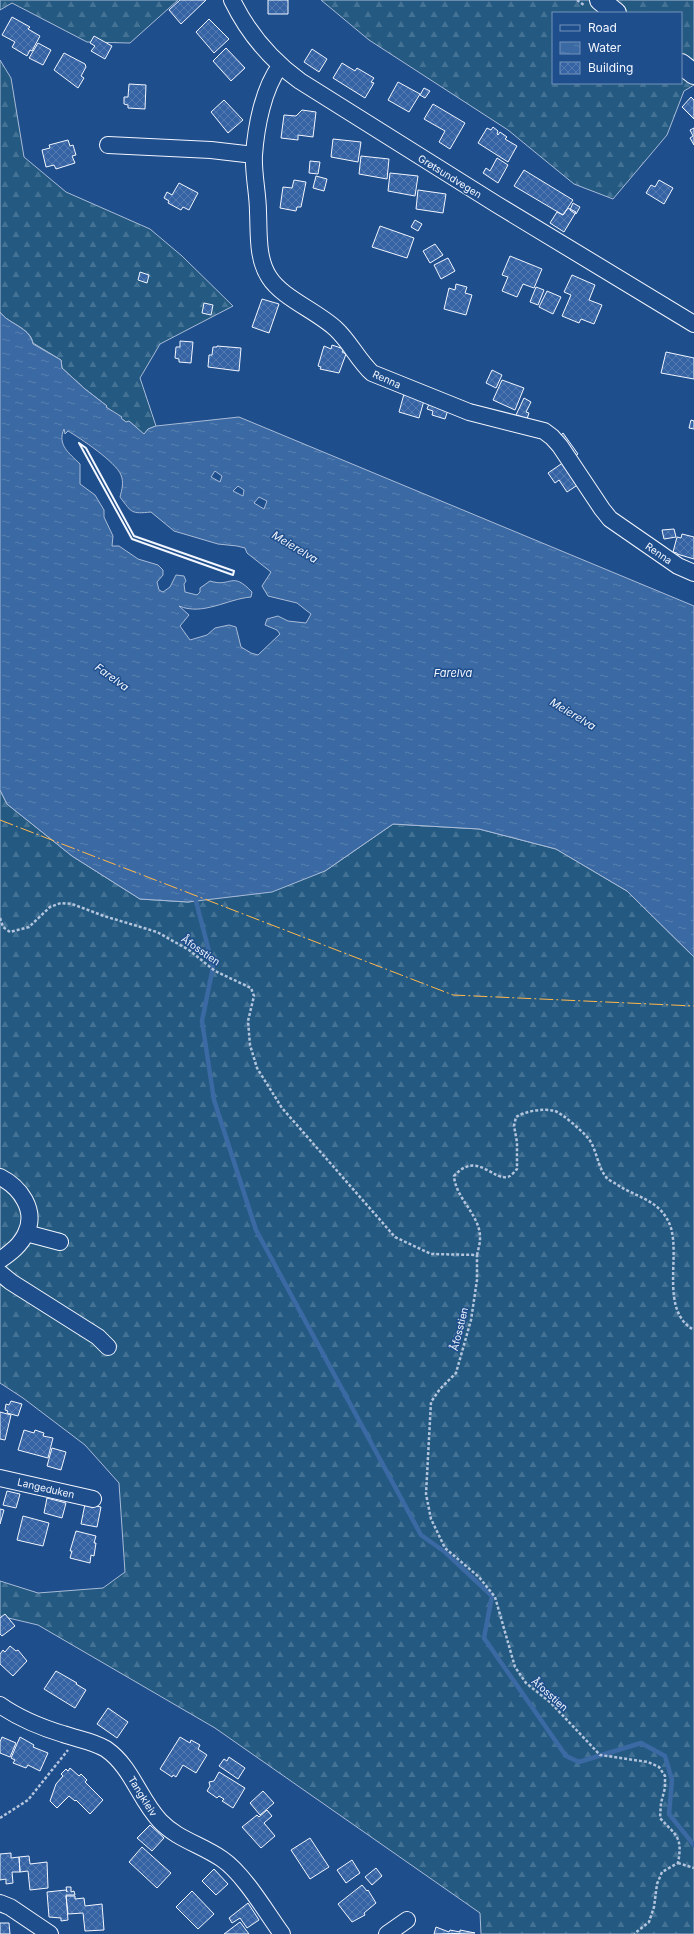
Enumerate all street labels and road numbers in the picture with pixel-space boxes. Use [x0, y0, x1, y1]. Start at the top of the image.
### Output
street label: Grøtsundvegen [416, 152, 484, 200]
street label: Renna [371, 368, 403, 390]
street label: Renna [643, 540, 675, 566]
street label: Åfosstien [179, 932, 223, 968]
street label: Åfosstien [447, 1306, 470, 1352]
street label: Langeduken [16, 1476, 76, 1500]
street label: Åfosstien [530, 1674, 571, 1713]
street label: Tangkleiv [126, 1774, 160, 1819]

